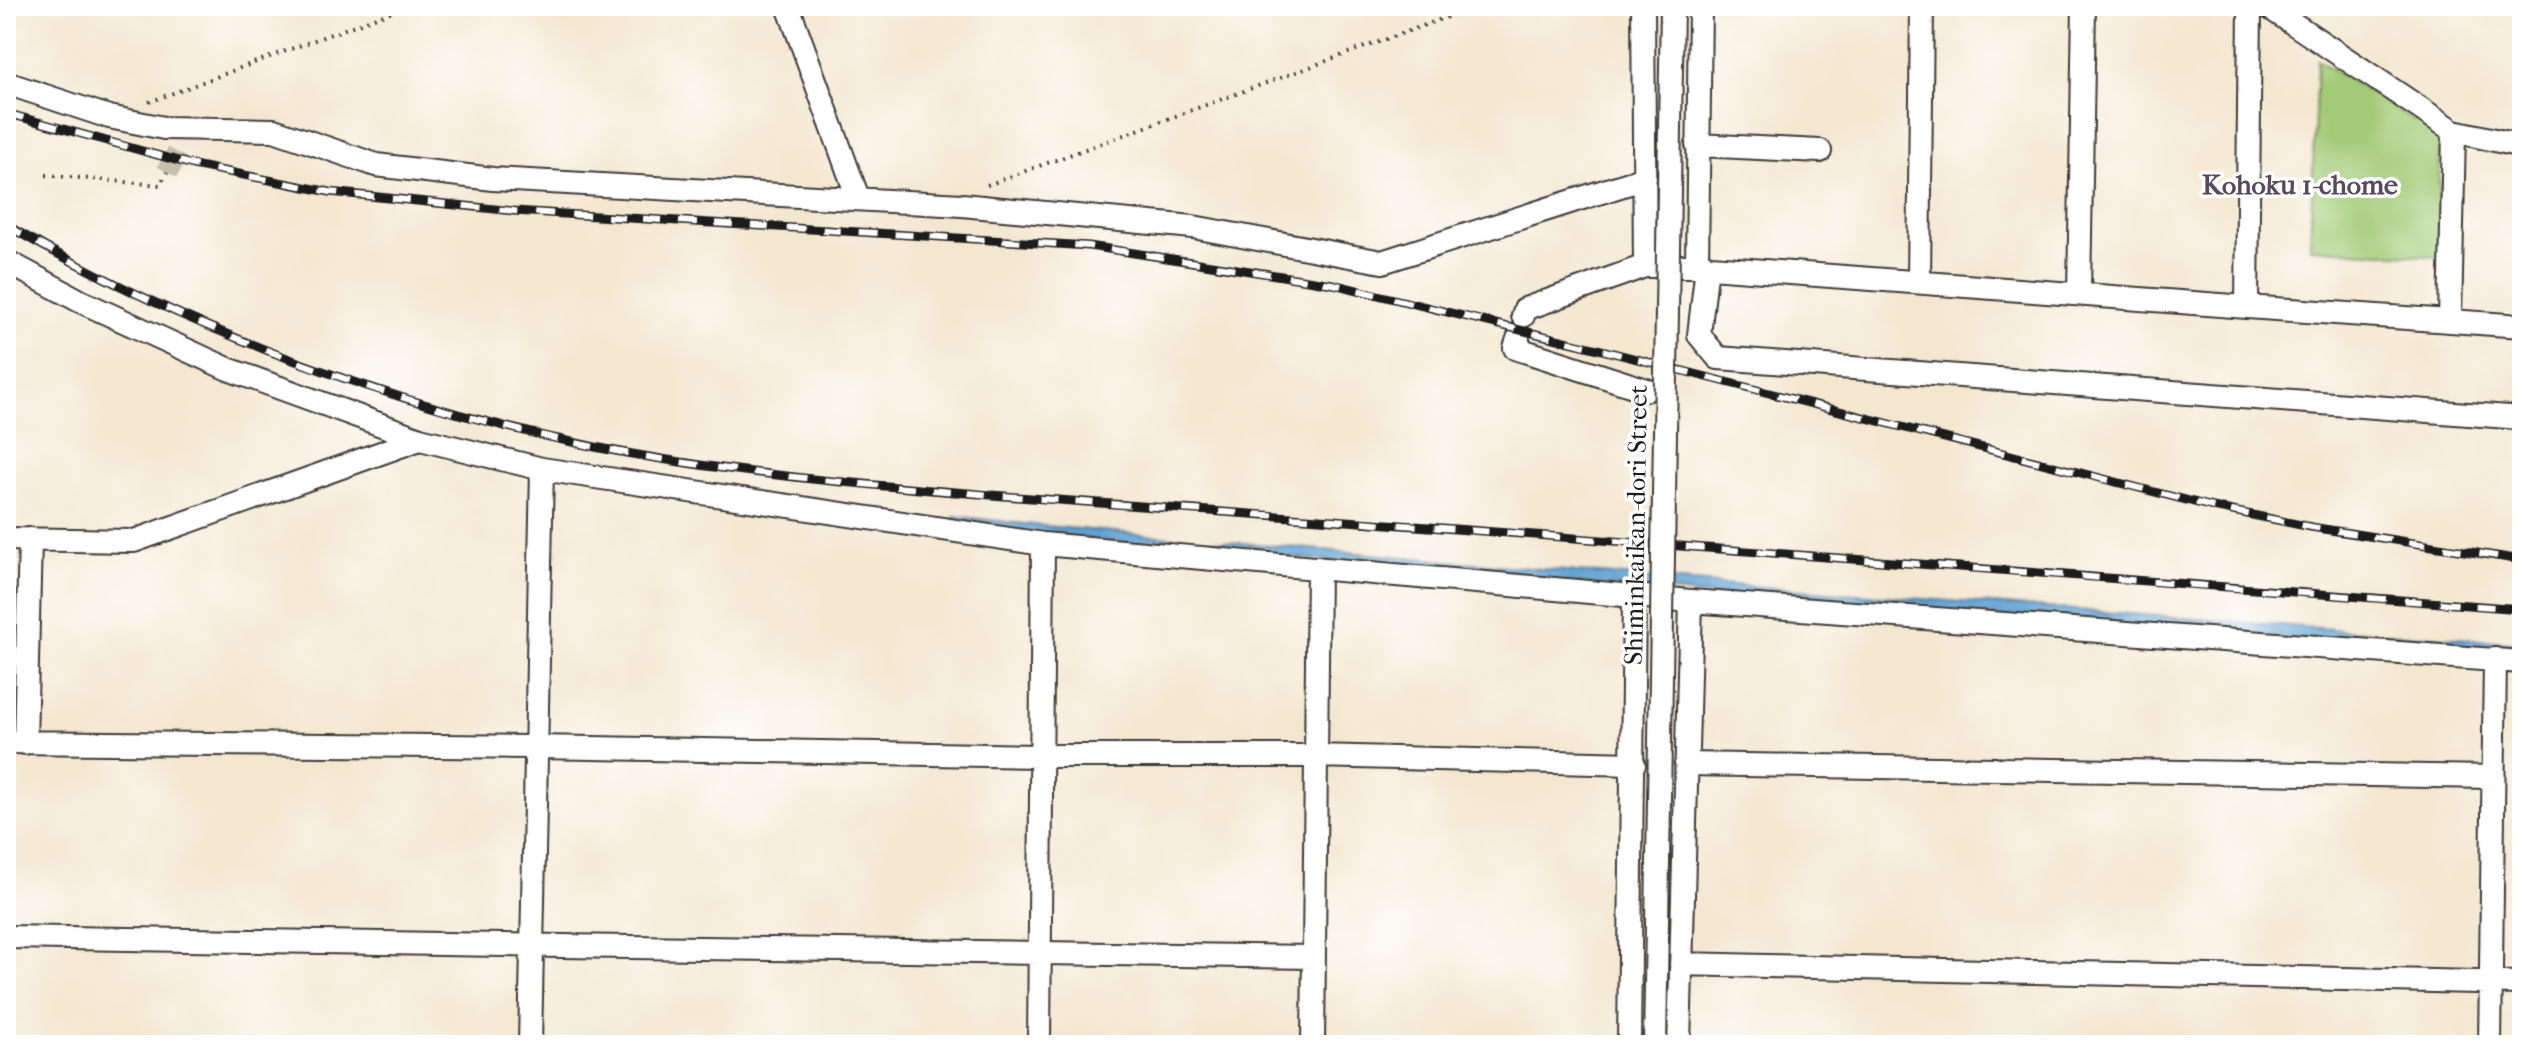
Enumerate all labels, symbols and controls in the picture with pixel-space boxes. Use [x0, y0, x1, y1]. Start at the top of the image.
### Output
district label: Kohoku 1-chome [2202, 168, 2398, 201]
street label: Shiminkaikan-dori Street [1618, 384, 1654, 665]

